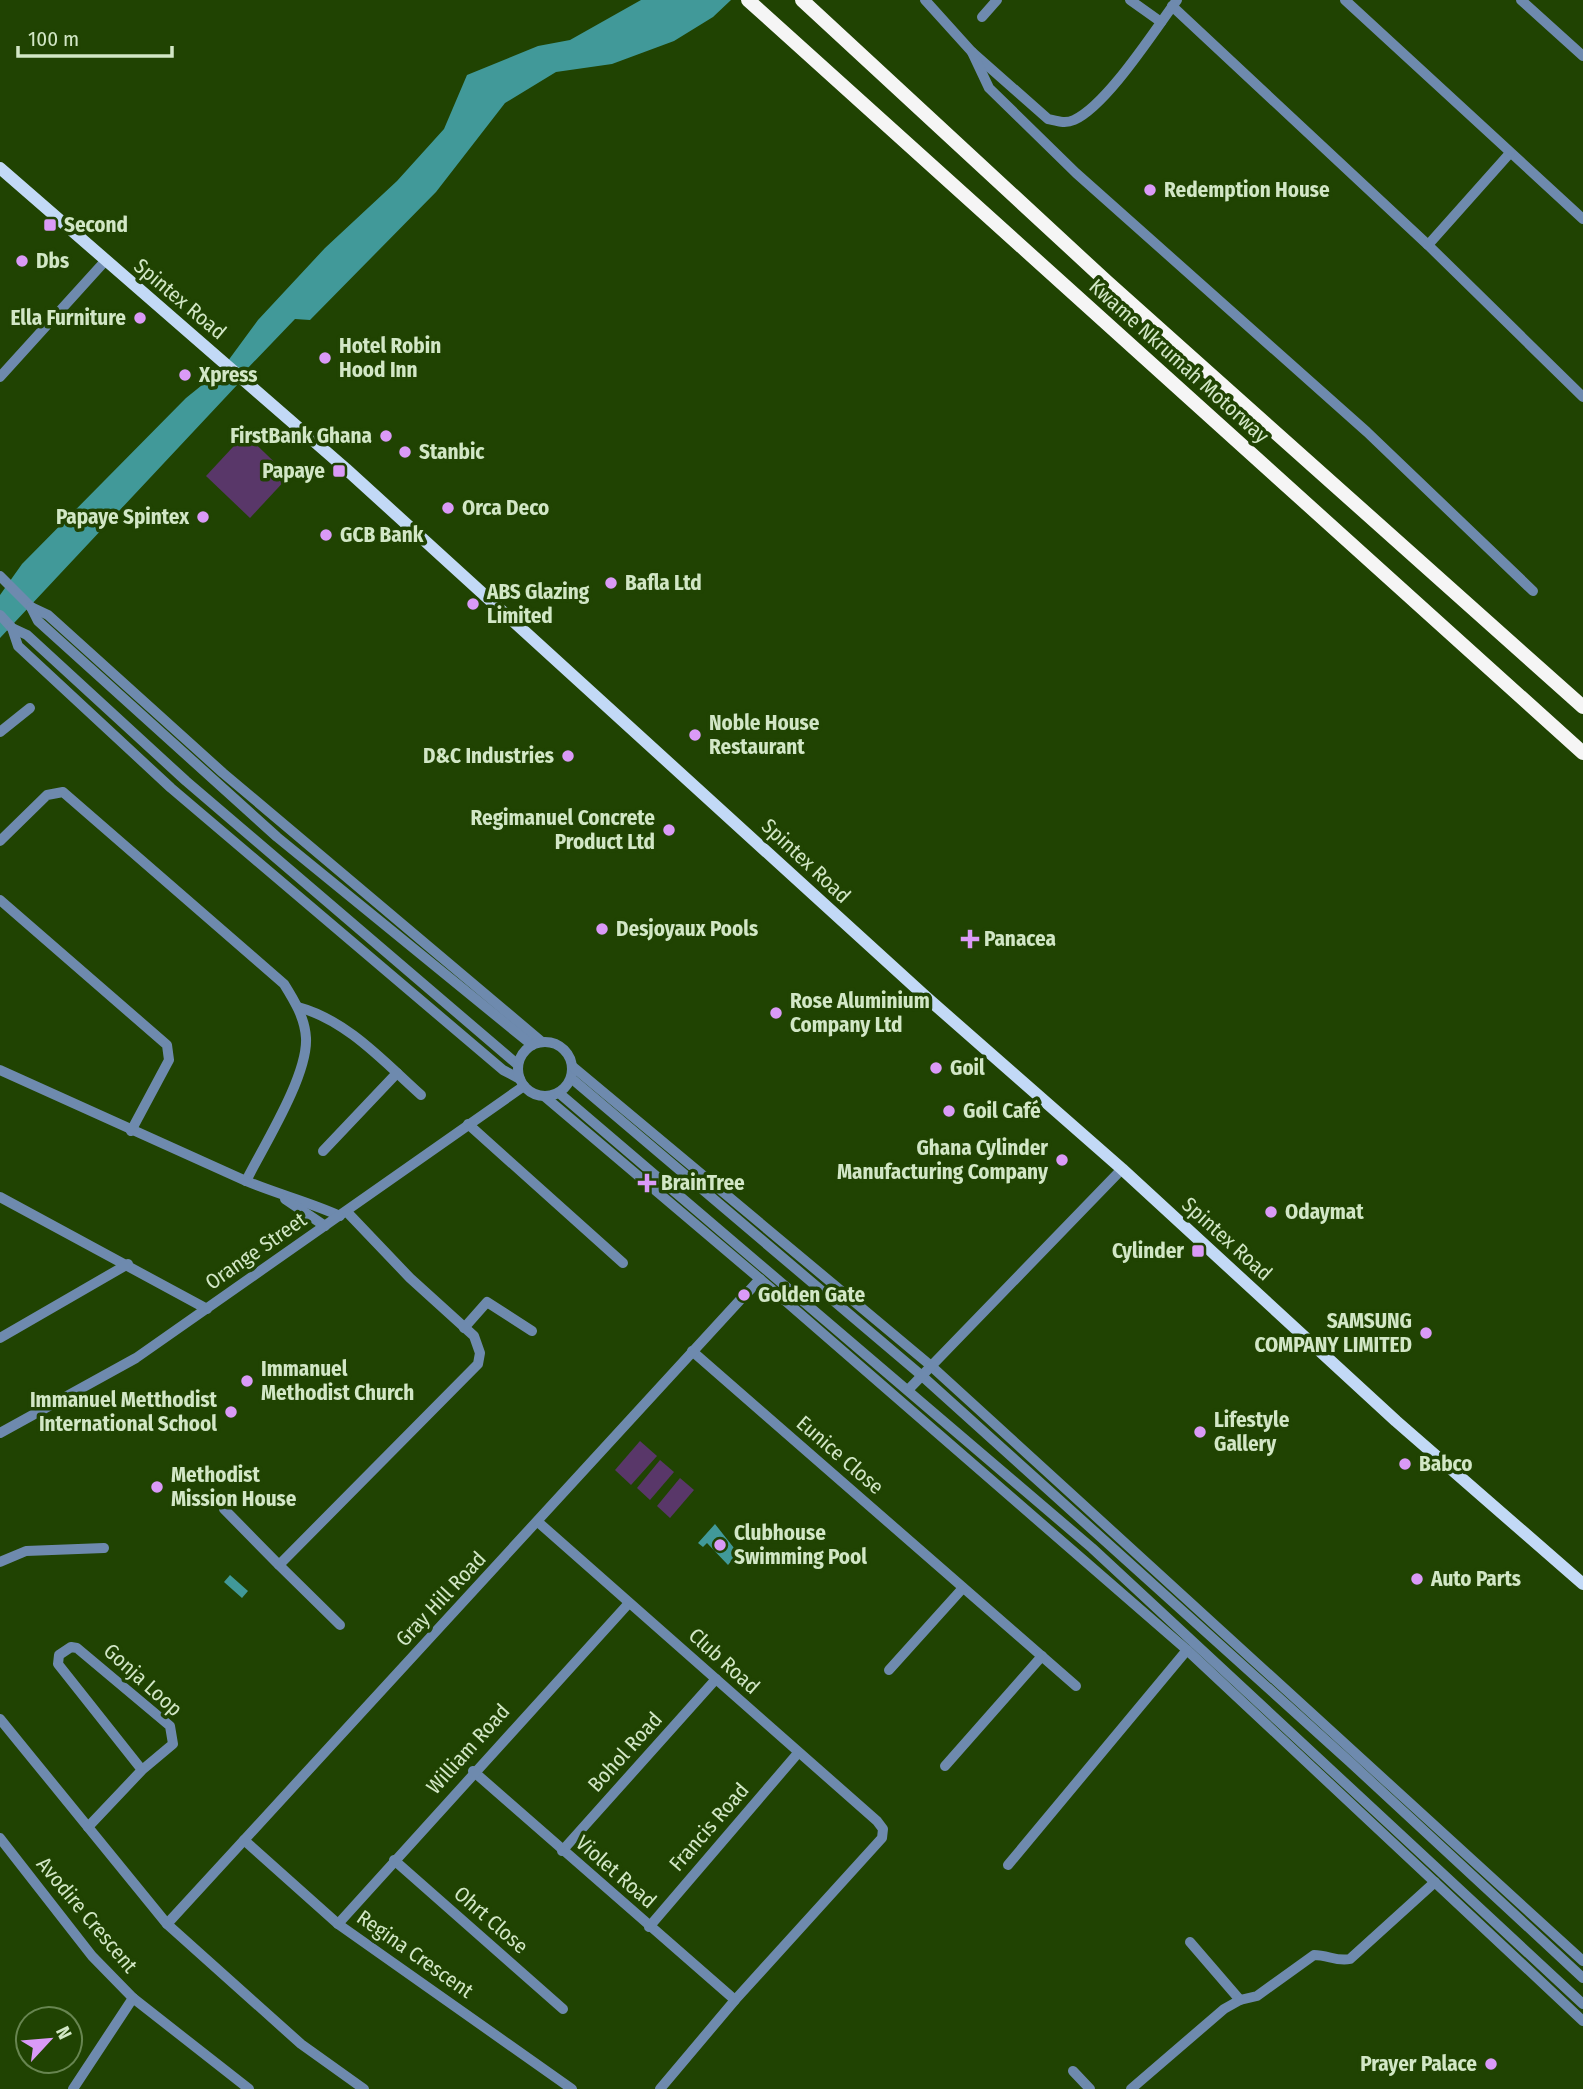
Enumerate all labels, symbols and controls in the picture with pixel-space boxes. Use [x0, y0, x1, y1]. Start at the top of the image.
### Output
scale bar [18, 14, 172, 58]
text: 100 m [28, 26, 79, 52]
place label: Redemption House [1164, 177, 1330, 203]
marker: Redemption House [1142, 182, 1158, 198]
place label: Second [64, 212, 128, 238]
marker: Second [42, 217, 58, 233]
place label: Dbs [36, 248, 69, 274]
marker: Dbs [14, 253, 30, 269]
street label: Spintex Road [129, 253, 231, 345]
street label: Kwame Nkrumah Motorway [1084, 273, 1275, 449]
place label: Ella Furniture [11, 305, 126, 331]
marker: Ella Furniture [132, 310, 148, 326]
place label: Hotel Robin Hood Inn [339, 333, 441, 383]
marker: Hotel Robin Hood Inn [317, 350, 333, 366]
place label: Xpress [198, 362, 258, 388]
marker: Xpress [177, 367, 193, 383]
place label: FirstBank Ghana [230, 423, 372, 449]
marker: FirstBank Ghana [378, 428, 394, 444]
place label: Stanbic [419, 439, 485, 465]
marker: Stanbic [397, 444, 413, 460]
place label: Papaye [262, 458, 325, 484]
marker: Papaye [331, 463, 347, 479]
place label: Orca Deco [462, 495, 549, 521]
marker: Orca Deco [440, 500, 456, 516]
place label: Papaye Spintex [56, 504, 190, 530]
marker: Papaye Spintex [195, 509, 211, 525]
place label: GCB Bank [340, 522, 424, 548]
marker: GCB Bank [318, 527, 334, 543]
place label: Bafla Ltd [625, 570, 702, 596]
marker: Bafla Ltd [603, 575, 619, 591]
place label: ABS Glazing Limited [486, 579, 590, 629]
marker: ABS Glazing Limited [465, 596, 481, 612]
place label: Noble House Restaurant [709, 710, 820, 760]
marker: Noble House Restaurant [687, 727, 703, 743]
place label: D&C Industries [423, 743, 554, 769]
marker: D&C Industries [560, 748, 576, 764]
place label: Regimanuel Concrete Product Ltd [471, 805, 655, 855]
street label: Spintex Road [756, 813, 856, 909]
marker: Regimanuel Concrete Product Ltd [661, 822, 677, 838]
place label: Desjoyaux Pools [616, 916, 758, 942]
marker: Desjoyaux Pools [594, 921, 610, 937]
place label: Panacea [984, 926, 1056, 952]
marker: Panacea [962, 931, 978, 947]
place label: Rose Aluminium Company Ltd [790, 988, 930, 1038]
marker: Rose Aluminium Company Ltd [768, 1005, 784, 1021]
place label: Goil [950, 1055, 985, 1081]
marker: Goil [928, 1060, 944, 1076]
place label: Goil Café [963, 1098, 1041, 1124]
marker: Goil Café [941, 1103, 957, 1119]
place label: Ghana Cylinder Manufacturing Company [837, 1135, 1049, 1185]
marker: Ghana Cylinder Manufacturing Company [1054, 1152, 1070, 1168]
place label: BrainTree [661, 1170, 745, 1196]
marker: BrainTree [639, 1175, 655, 1191]
street label: Spintex Road [1177, 1192, 1277, 1286]
place label: Odaymat [1285, 1199, 1364, 1225]
marker: Odaymat [1263, 1204, 1279, 1220]
street label: Orange Street [200, 1207, 312, 1295]
place label: Cylinder [1112, 1238, 1184, 1264]
marker: Cylinder [1190, 1243, 1206, 1259]
place label: Golden Gate [758, 1282, 866, 1308]
marker: Golden Gate [736, 1287, 752, 1303]
place label: SAMSUNG COMPANY LIMITED [1254, 1308, 1412, 1358]
marker: SAMSUNG COMPANY LIMITED [1418, 1325, 1434, 1341]
place label: Immanuel Methodist Church [261, 1356, 414, 1406]
marker: Immanuel Methodist Church [239, 1373, 255, 1389]
place label: Immanuel Metthodist International School [30, 1387, 218, 1437]
marker: Immanuel Metthodist International School [223, 1404, 239, 1420]
place label: Lifestyle Gallery [1214, 1407, 1290, 1457]
street label: Eunice Close [791, 1410, 889, 1500]
marker: Lifestyle Gallery [1192, 1424, 1208, 1440]
place label: Babco [1419, 1451, 1473, 1477]
marker: Babco [1397, 1456, 1413, 1472]
place label: Methodist Mission House [171, 1462, 297, 1512]
marker: Methodist Mission House [149, 1479, 165, 1495]
place label: Clubhouse Swimming Pool [734, 1520, 867, 1570]
marker: Clubhouse Swimming Pool [712, 1537, 728, 1553]
street label: Gray Hill Road [390, 1546, 492, 1652]
place label: Auto Parts [1430, 1566, 1521, 1592]
marker: Auto Parts [1409, 1571, 1425, 1587]
street label: Club Road [683, 1622, 765, 1700]
street label: Gonja Loop [98, 1638, 188, 1722]
street label: William Road [421, 1699, 515, 1799]
street label: Bohol Road [582, 1707, 668, 1797]
street label: Francis Road [664, 1778, 754, 1876]
street label: Violet Road [570, 1830, 662, 1914]
street label: Avodire Crescent [31, 1852, 143, 1978]
street label: Ohrt Close [449, 1881, 533, 1959]
street label: Regina Crescent [352, 1904, 478, 2004]
north arrow [14, 2005, 84, 2075]
text: N [51, 2023, 77, 2043]
place label: Prayer Palace [1360, 2051, 1477, 2077]
marker: Prayer Palace [1483, 2056, 1499, 2072]

